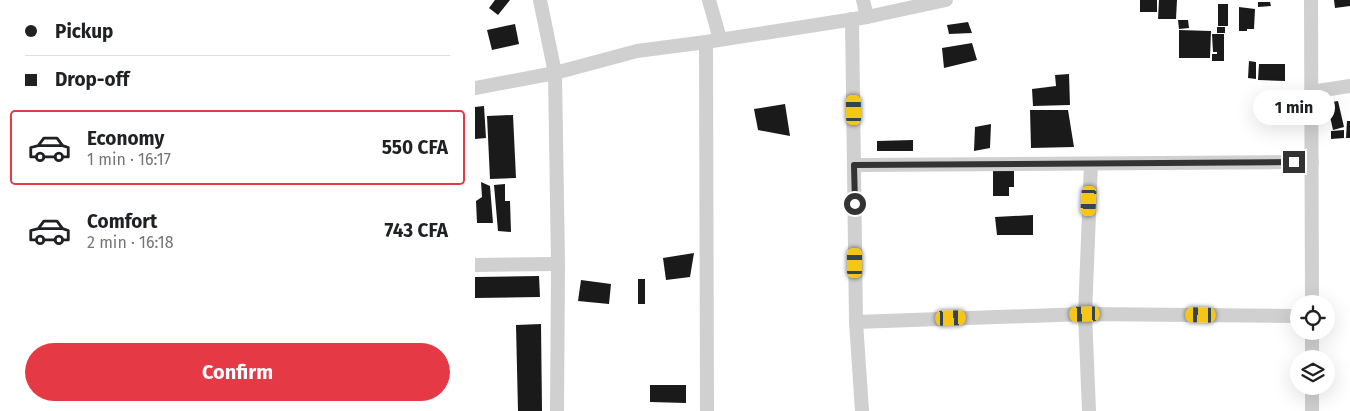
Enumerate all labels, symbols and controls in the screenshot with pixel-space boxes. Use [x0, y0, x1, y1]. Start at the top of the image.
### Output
text: Pickup [55, 20, 113, 43]
text: Drop-off [55, 68, 129, 91]
callout: 1 min [1253, 90, 1335, 124]
car [846, 95, 861, 125]
text: 1 min [1275, 98, 1313, 117]
icon: car [27, 125, 72, 170]
text: Economy [87, 127, 164, 150]
text: 550 CFA [382, 136, 448, 159]
text: 1 min · 16:17 [87, 150, 171, 169]
route end [1283, 151, 1305, 173]
car [1080, 186, 1097, 216]
route start [844, 193, 866, 215]
icon: car [27, 208, 72, 253]
text: Comfort [87, 210, 157, 233]
text: 743 CFA [385, 219, 448, 242]
text: 2 min · 16:18 [87, 233, 173, 252]
car [847, 248, 862, 278]
map controls [1290, 295, 1335, 395]
button: locate [1290, 295, 1335, 340]
car [1069, 306, 1100, 322]
car [1185, 307, 1216, 323]
car [935, 310, 966, 326]
button: Confirm [25, 343, 450, 401]
button: layers [1290, 350, 1335, 395]

